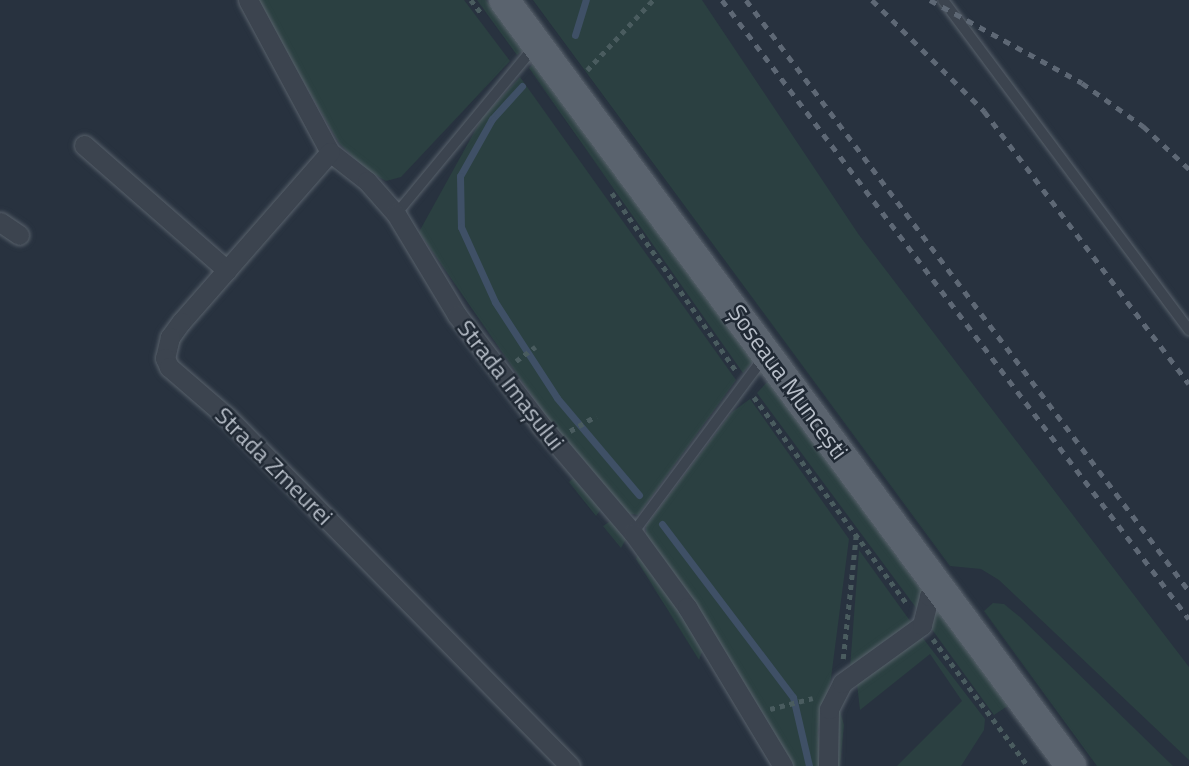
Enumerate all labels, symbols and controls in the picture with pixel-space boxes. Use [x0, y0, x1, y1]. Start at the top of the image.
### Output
street label: Șoseaua Muncești [722, 299, 854, 465]
street label: Strada Imașului [451, 314, 571, 456]
street label: Strada Zmeurei [209, 401, 339, 531]

